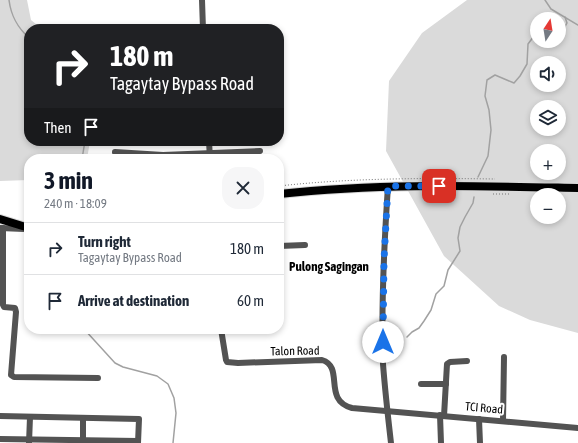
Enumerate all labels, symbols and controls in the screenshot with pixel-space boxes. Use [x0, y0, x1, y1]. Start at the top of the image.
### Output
north arrow [530, 12, 566, 48]
map controls [530, 12, 566, 224]
icon: right [44, 40, 96, 92]
text: 180 m [110, 40, 173, 72]
button: sound [530, 56, 566, 92]
text: Tagaytay Bypass Road [110, 73, 254, 94]
button: layers [530, 100, 566, 136]
icon: arrive [80, 116, 102, 138]
text: Then [44, 119, 72, 136]
button: + [530, 144, 566, 180]
text: 3 min [44, 167, 93, 194]
button: close [222, 167, 264, 209]
pin [422, 169, 456, 203]
icon: arrive [428, 175, 450, 197]
button: − [530, 188, 566, 224]
text: 240 m · 18:09 [44, 196, 107, 211]
text: Turn right [78, 233, 131, 250]
icon: right [44, 238, 66, 260]
text: 180 m [230, 240, 264, 257]
text: Tagaytay Bypass Road [78, 250, 182, 265]
district label: Pulong Sagingan [289, 259, 369, 274]
icon: arrive [44, 290, 66, 312]
text: Arrive at destination [78, 292, 189, 309]
text: 60 m [237, 292, 264, 309]
position arrow [362, 321, 404, 363]
street label: Talon Road [270, 344, 320, 358]
street label: TCI Road [464, 399, 504, 417]

